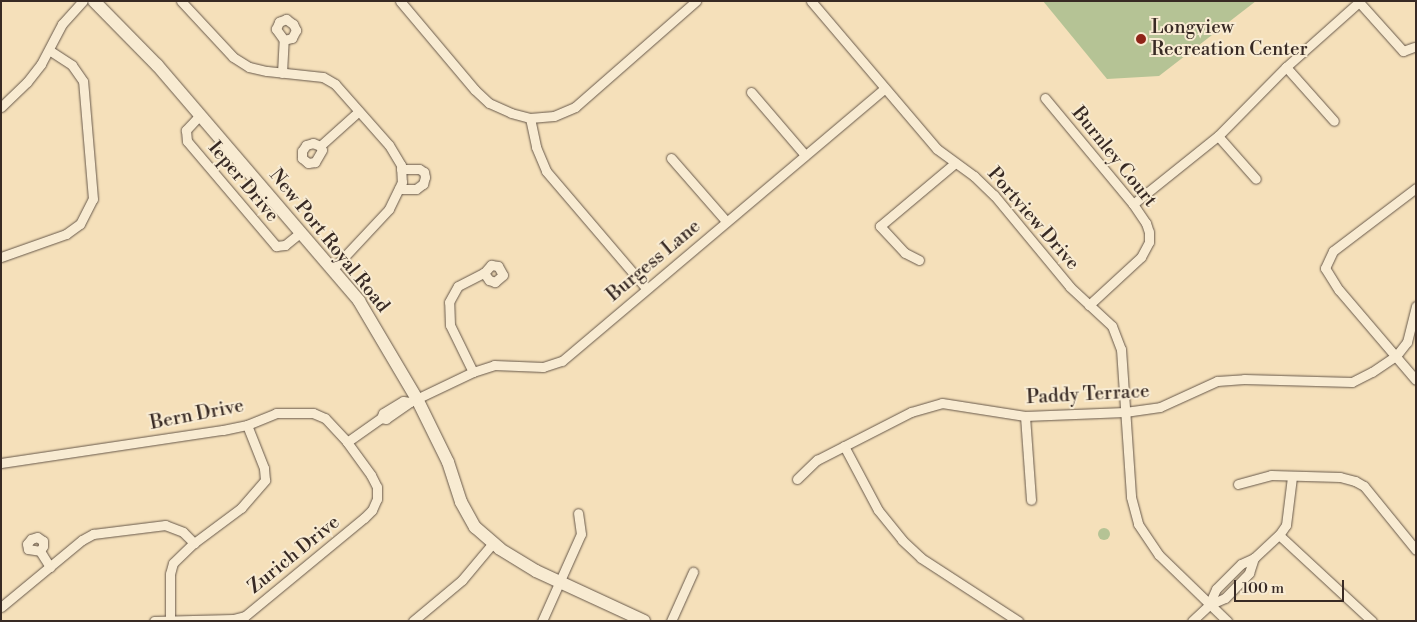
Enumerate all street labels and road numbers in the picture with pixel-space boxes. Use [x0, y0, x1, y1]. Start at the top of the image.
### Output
street label: Burnley Court [1067, 102, 1161, 212]
street label: Ieper Drive [203, 137, 283, 227]
street label: Portview Drive [982, 163, 1084, 275]
street label: New Port Royal Road [264, 165, 394, 317]
street label: Burgess Lane [603, 215, 705, 307]
street label: Paddy Terrace [1026, 380, 1150, 410]
street label: Bern Drive [148, 395, 246, 435]
street label: Zurich Drive [244, 511, 344, 599]

